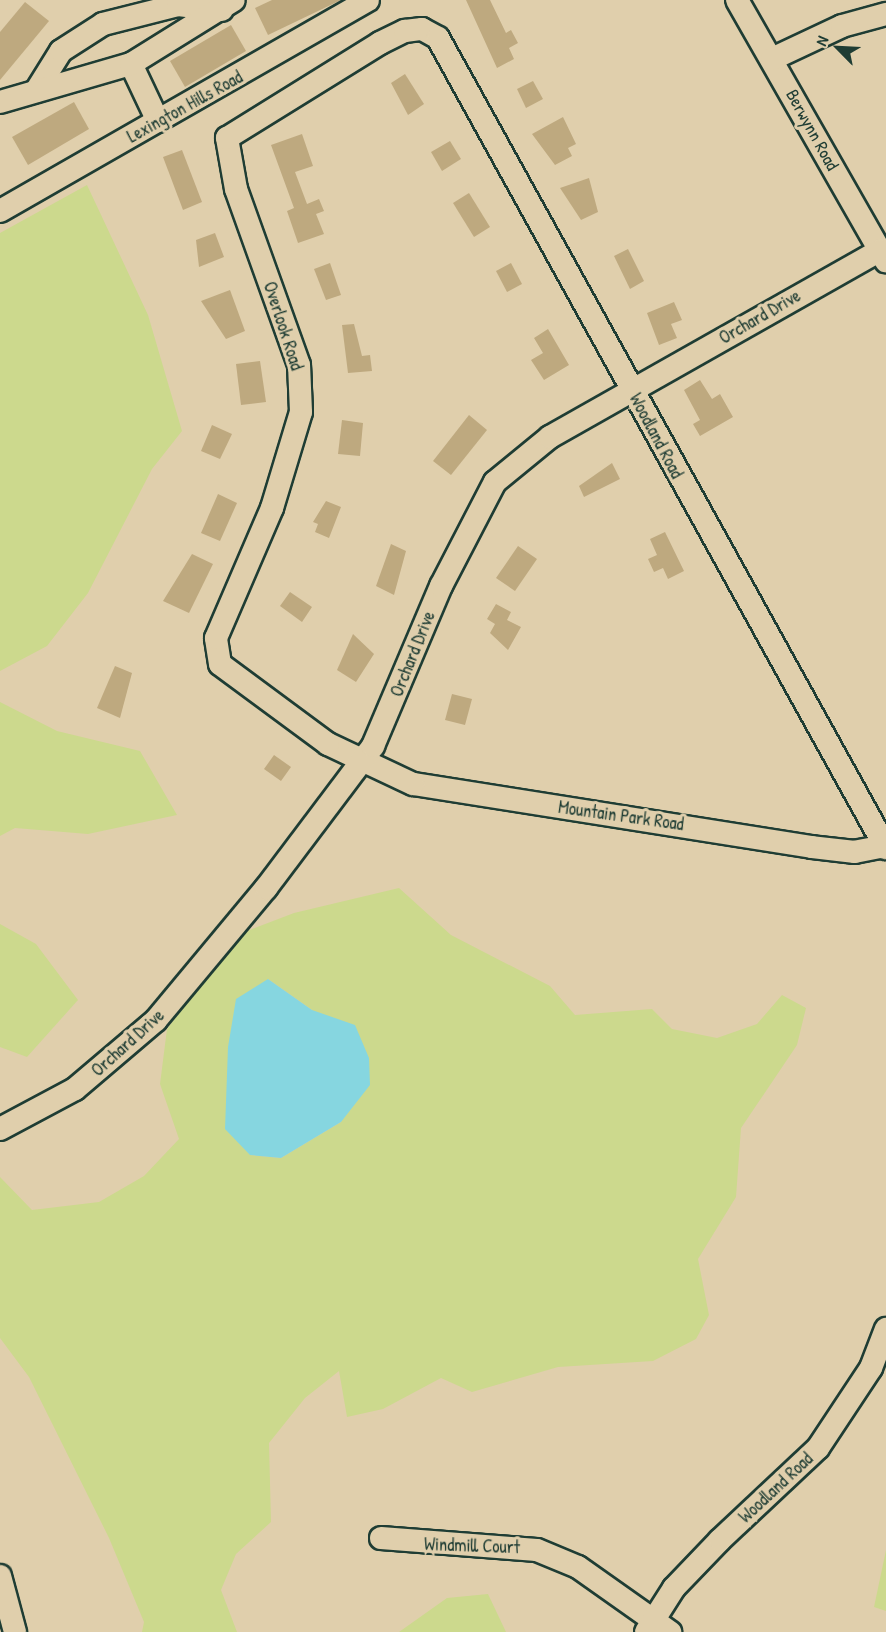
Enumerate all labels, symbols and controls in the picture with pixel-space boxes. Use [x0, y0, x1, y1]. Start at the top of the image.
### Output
north arrow [808, 18, 868, 78]
text: N [810, 32, 833, 49]
street label: Lexington Hills Road [124, 66, 246, 148]
street label: Berwynn Road [781, 86, 843, 174]
street label: Overlook Road [259, 279, 307, 373]
street label: Orchard Drive [715, 285, 805, 349]
street label: Woodland Road [625, 390, 687, 482]
street label: Orchard Drive [386, 608, 440, 700]
street label: Mountain Park Road [557, 796, 685, 836]
street label: Orchard Drive [87, 1005, 169, 1081]
street label: Woodland Road [735, 1448, 817, 1528]
street label: Windmill Court [424, 1534, 520, 1558]

